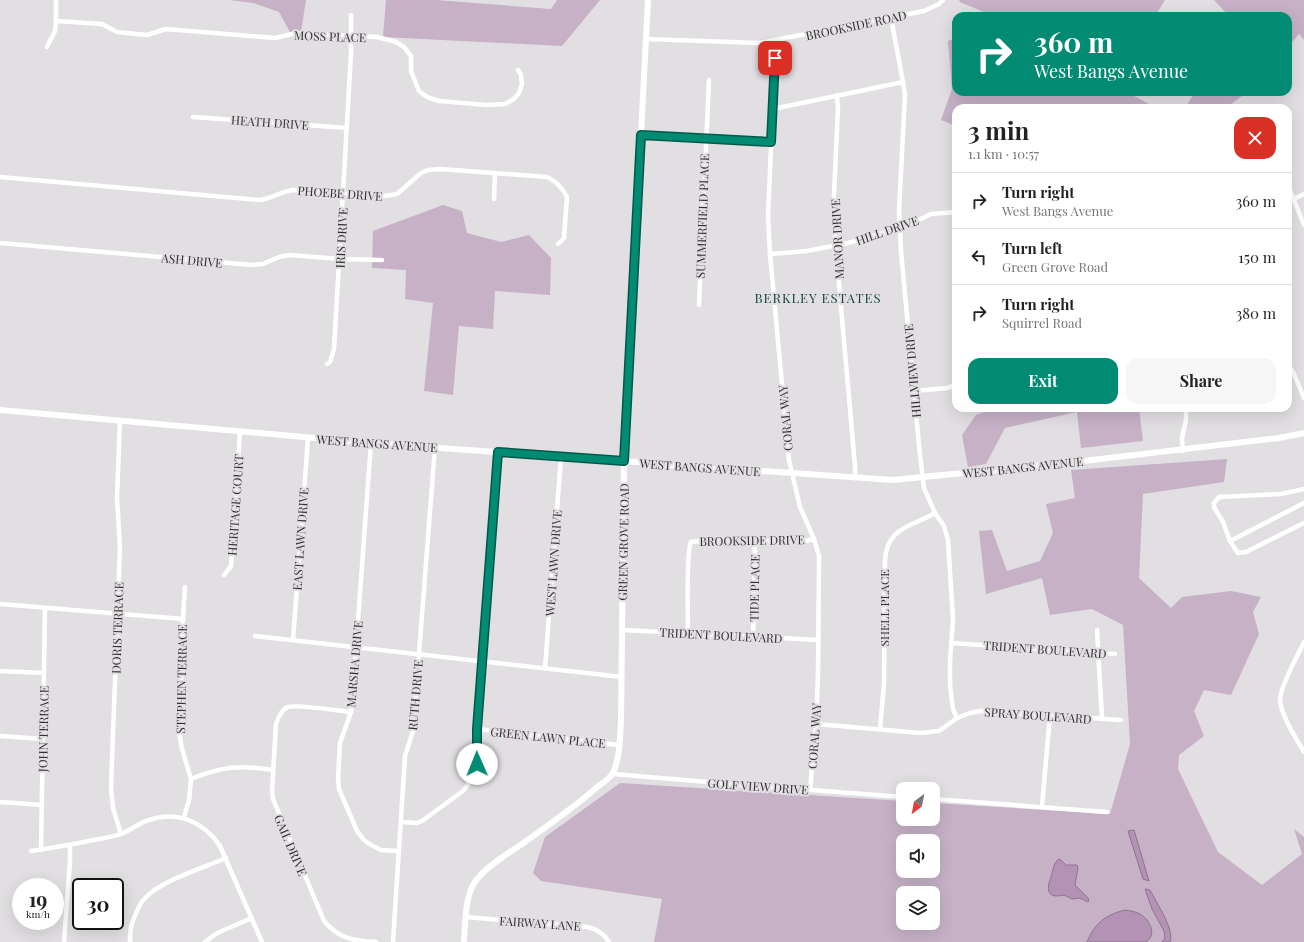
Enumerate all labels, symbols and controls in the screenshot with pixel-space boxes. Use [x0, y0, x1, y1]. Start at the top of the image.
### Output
street label: BROOKSIDE ROAD [804, 6, 908, 43]
text: 360 m [1034, 23, 1113, 60]
street label: MOSS PLACE [294, 27, 366, 45]
icon: right [968, 28, 1020, 80]
pin [758, 41, 792, 75]
icon: arrive [764, 47, 786, 69]
text: West Bangs Avenue [1034, 59, 1188, 83]
street label: HEATH DRIVE [230, 111, 310, 133]
text: 3 min [968, 114, 1029, 146]
button: close [1234, 117, 1276, 159]
text: 1.1 km · 10:57 [968, 145, 1039, 162]
street label: SUMMERFIELD PLACE [692, 153, 712, 279]
street label: PHOEBE DRIVE [297, 182, 383, 204]
text: Turn right [1002, 182, 1075, 202]
icon: right [968, 190, 990, 212]
text: 360 m [1235, 191, 1276, 211]
street label: MANOR DRIVE [827, 198, 847, 280]
text: West Bangs Avenue [1002, 202, 1113, 219]
street label: IRIS DRIVE [331, 207, 351, 269]
street label: HILL DRIVE [853, 212, 921, 248]
text: Turn left [1002, 238, 1063, 258]
icon: left [968, 246, 990, 268]
text: 150 m [1238, 247, 1276, 267]
street label: ASH DRIVE [160, 249, 223, 271]
text: Green Grove Road [1002, 258, 1108, 275]
district label: BERKLEY ESTATES [755, 289, 881, 306]
text: Turn right [1002, 294, 1075, 314]
icon: right [968, 302, 990, 324]
text: 380 m [1235, 303, 1276, 323]
text: Squirrel Road [1002, 314, 1082, 331]
street label: HILLVIEW DRIVE [900, 323, 924, 419]
button: Exit [968, 358, 1118, 404]
button: Share [1126, 358, 1276, 404]
street label: CORAL WAY [774, 384, 796, 452]
street label: WEST BANGS AVENUE [315, 431, 438, 455]
street label: HERITAGE COURT [223, 453, 247, 556]
street label: WEST BANGS AVENUE [961, 453, 1084, 481]
street label: WEST BANGS AVENUE [638, 455, 761, 479]
street label: GREEN GROVE ROAD [614, 483, 632, 601]
street label: EAST LAWN DRIVE [288, 487, 312, 591]
street label: WEST LAWN DRIVE [541, 509, 565, 618]
street label: BROOKSIDE DRIVE [699, 531, 805, 549]
street label: TIDE PLACE [745, 554, 763, 622]
street label: SHELL PLACE [876, 569, 892, 647]
street label: DORIS TERRACE [107, 582, 127, 674]
street label: MARSHA DRIVE [342, 620, 366, 708]
street label: STEPHEN TERRACE [172, 624, 190, 734]
street label: TRIDENT BOULEVARD [659, 624, 783, 646]
street label: TRIDENT BOULEVARD [983, 637, 1107, 661]
street label: RUTH DRIVE [404, 659, 426, 731]
street label: JOHN TERRACE [34, 686, 52, 773]
street label: CORAL WAY [804, 702, 824, 769]
street label: SPRAY BOULEVARD [984, 703, 1092, 727]
street label: GREEN LAWN PLACE [490, 723, 606, 751]
position arrow [456, 743, 498, 785]
street label: GOLF VIEW DRIVE [707, 774, 809, 798]
north arrow [896, 782, 940, 826]
map controls [896, 782, 940, 930]
street label: GAIL DRIVE [271, 812, 311, 878]
button: sound [896, 834, 940, 878]
speed limit sign: 30 [72, 878, 124, 930]
text: 19 [29, 885, 47, 912]
button: layers [896, 886, 940, 930]
text: km/h [26, 907, 50, 921]
street label: FAIRWAY LANE [499, 912, 581, 934]

